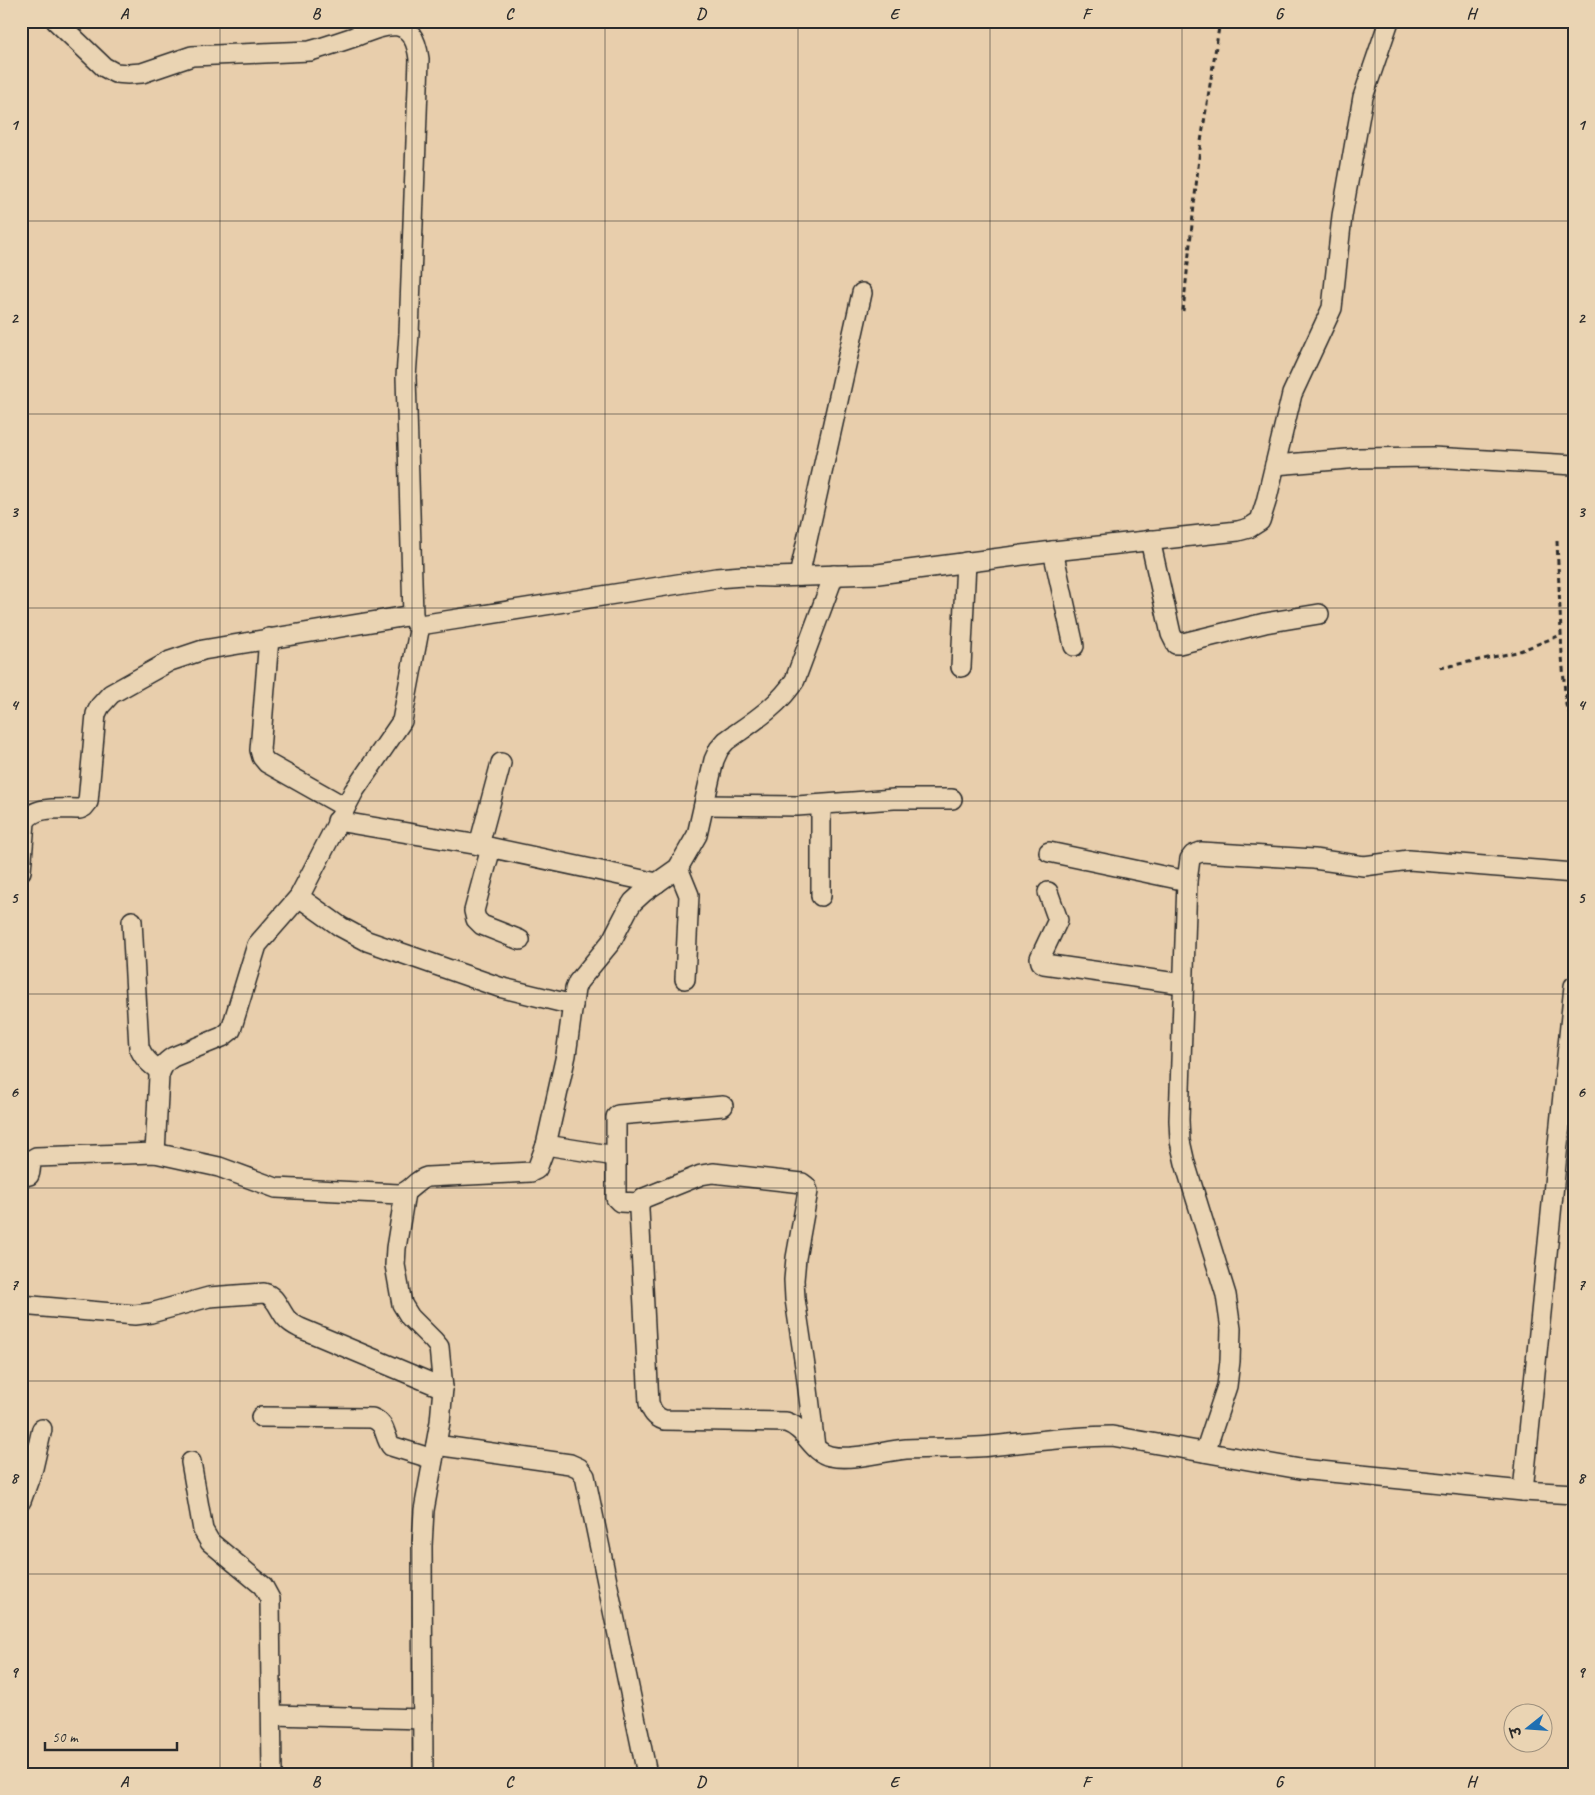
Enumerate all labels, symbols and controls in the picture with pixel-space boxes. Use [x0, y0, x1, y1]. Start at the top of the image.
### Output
text: A [120, 4, 130, 24]
text: B [312, 4, 322, 24]
text: C [505, 4, 515, 24]
text: D [696, 4, 707, 24]
text: E [890, 4, 901, 24]
text: F [1082, 4, 1093, 24]
text: G [1275, 4, 1285, 24]
text: H [1466, 4, 1478, 24]
text: 1 [10, 115, 19, 135]
text: 1 [1577, 115, 1586, 135]
text: 2 [10, 308, 19, 328]
text: 2 [1577, 308, 1586, 328]
text: 3 [10, 502, 19, 522]
text: 3 [1577, 502, 1586, 522]
text: 4 [10, 695, 19, 715]
text: 4 [1577, 695, 1586, 715]
text: 5 [11, 888, 20, 908]
text: 5 [1578, 888, 1587, 908]
text: 6 [10, 1082, 19, 1102]
text: 6 [1577, 1082, 1586, 1102]
text: 7 [10, 1275, 19, 1295]
text: 7 [1577, 1275, 1586, 1295]
text: 8 [10, 1468, 19, 1488]
text: 8 [1577, 1468, 1586, 1488]
text: 9 [10, 1662, 19, 1682]
text: 9 [1577, 1662, 1586, 1682]
north arrow [1502, 1702, 1552, 1752]
scale bar [45, 1720, 178, 1752]
text: उ [1506, 1723, 1526, 1741]
text: 50 m [52, 1728, 79, 1747]
text: A [120, 1772, 130, 1792]
text: B [312, 1772, 322, 1792]
text: C [505, 1772, 515, 1792]
text: D [696, 1772, 707, 1792]
text: E [890, 1772, 901, 1792]
text: F [1082, 1772, 1093, 1792]
text: G [1275, 1772, 1285, 1792]
text: H [1466, 1772, 1478, 1792]

